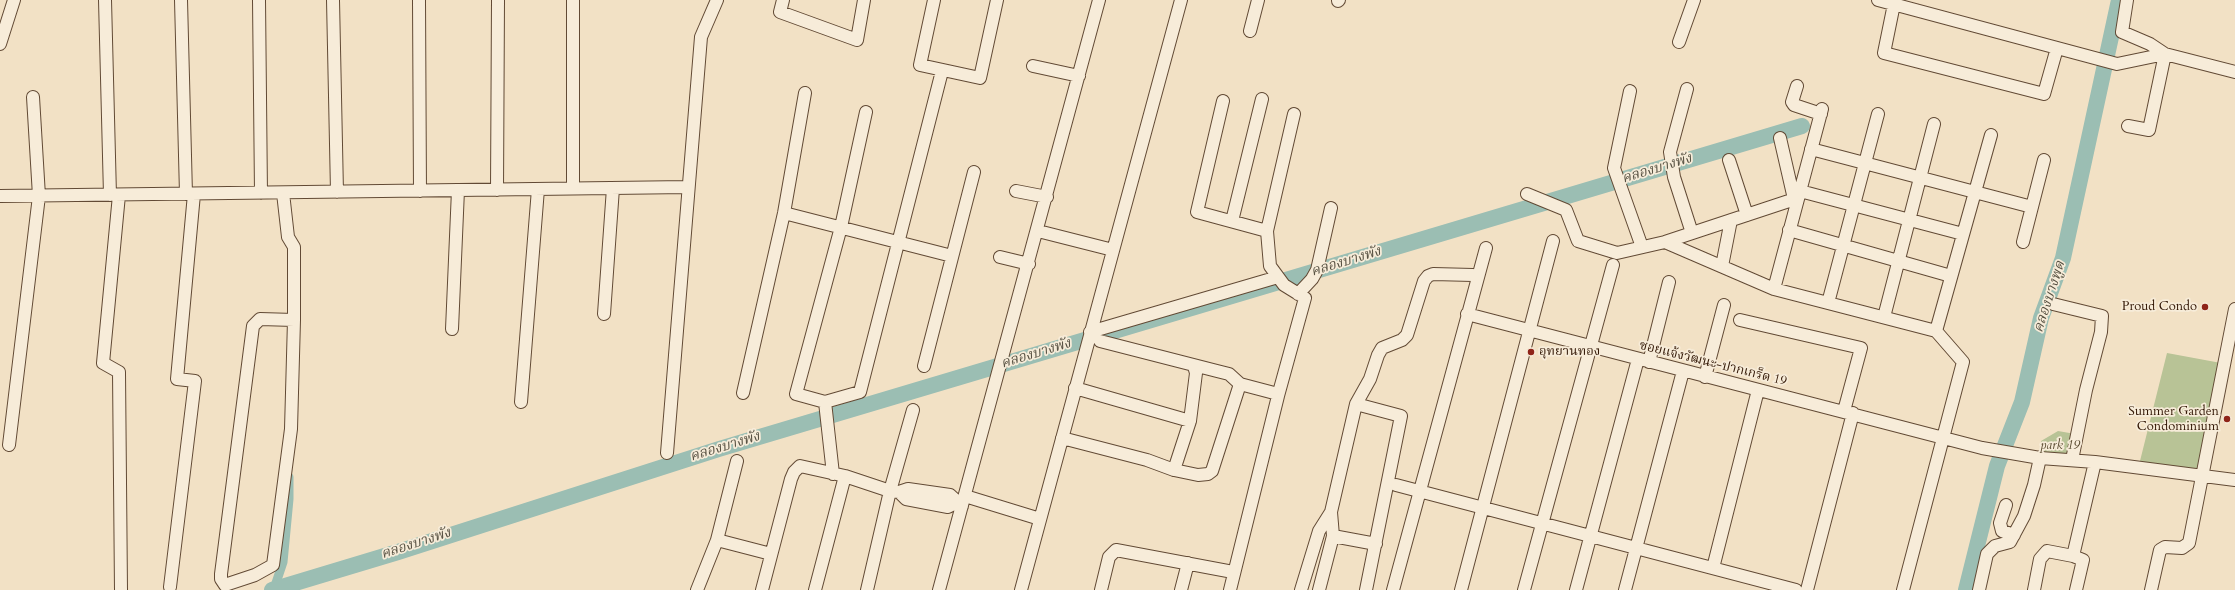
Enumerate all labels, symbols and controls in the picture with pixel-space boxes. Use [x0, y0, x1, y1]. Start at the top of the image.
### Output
water label: คลองบางพัง [1620, 150, 1694, 188]
water label: คลองบางพัง [1309, 243, 1383, 281]
water label: คลองบางพูด [2031, 259, 2069, 335]
place label: Proud Condo [2122, 299, 2197, 315]
marker: Proud Condo [2200, 302, 2210, 312]
water label: คลองบางพัง [999, 335, 1073, 373]
street label: ซอยแจ้งวัฒนะ-ปากเกร็ด 19 [1638, 338, 1788, 390]
place label: อุทยานทอง [1539, 344, 1600, 360]
marker: อุทยานทอง [1526, 347, 1536, 357]
place label: Summer Garden Condominium [2128, 404, 2219, 435]
marker: Summer Garden Condominium [2222, 414, 2232, 424]
water label: คลองบางพัง [688, 428, 762, 466]
park label: park 19 [2040, 438, 2080, 454]
water label: คลองบางพัง [379, 525, 453, 563]

